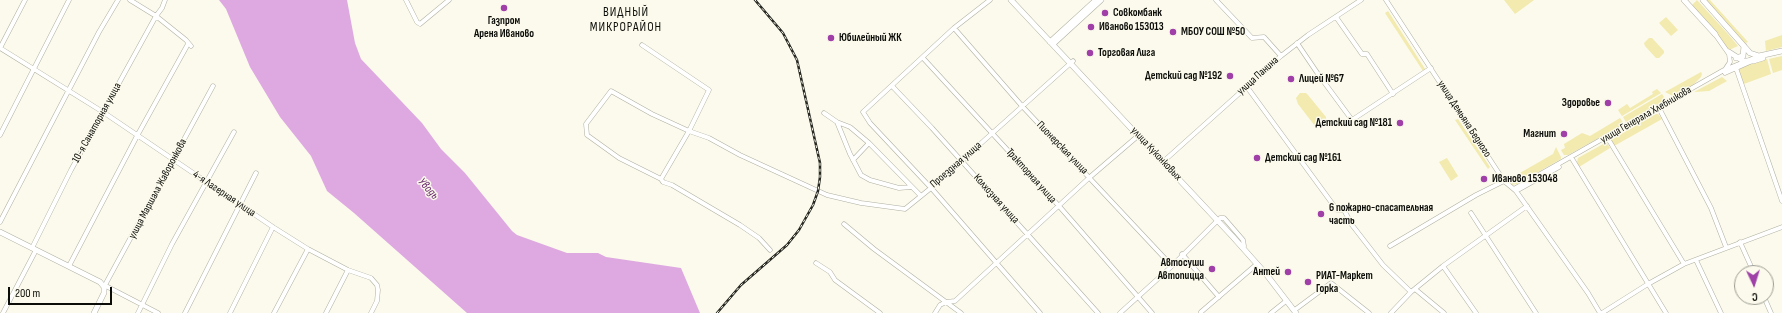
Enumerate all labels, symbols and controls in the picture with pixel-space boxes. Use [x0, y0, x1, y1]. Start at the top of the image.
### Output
marker: Газпром Арена Иваново [499, 3, 509, 13]
district label: ВИДНЫЙ МИКРОРАЙОН [590, 5, 662, 36]
place label: Совкомбанк [1113, 6, 1162, 20]
marker: Совкомбанк [1100, 8, 1110, 18]
place label: Газпром Арена Иваново [474, 14, 534, 40]
place label: Иваново 153013 [1099, 20, 1164, 34]
marker: Иваново 153013 [1086, 22, 1096, 32]
place label: МБОУ СОШ №50 [1181, 25, 1245, 39]
marker: МБОУ СОШ №50 [1168, 27, 1178, 37]
place label: Юбилейный ЖК [839, 31, 902, 45]
marker: Юбилейный ЖК [826, 33, 836, 43]
place label: Торговая Лига [1098, 46, 1155, 60]
marker: Торговая Лига [1085, 48, 1095, 58]
street label: улица Панина [1235, 54, 1281, 98]
place label: Детский сад №192 [1145, 69, 1222, 83]
marker: Детский сад №192 [1225, 71, 1235, 81]
place label: Лицей №67 [1299, 72, 1344, 86]
marker: Лицей №67 [1286, 74, 1296, 84]
street label: улица Демьяна Бедного [1434, 78, 1494, 160]
street label: 10-я Санаторная улица [70, 81, 124, 165]
street label: улица Генерала Хлебникова [1598, 84, 1694, 146]
place label: Здоровье [1562, 96, 1600, 110]
marker: Здоровье [1603, 98, 1613, 108]
place label: Детский сад №181 [1316, 116, 1392, 130]
marker: Детский сад №181 [1395, 118, 1405, 128]
street label: Пионерская улица [1033, 119, 1091, 177]
street label: улица Куконковых [1128, 124, 1184, 184]
place label: Магнит [1523, 127, 1556, 141]
marker: Магнит [1559, 129, 1569, 139]
street label: улица Маршала Жаворонкова [126, 137, 190, 241]
street label: Проездная улица [928, 139, 984, 191]
street label: Тракторная улица [1003, 146, 1059, 206]
place label: Детский сад №161 [1265, 151, 1341, 165]
marker: Детский сад №161 [1252, 153, 1262, 163]
street label: 4-я Лагерная улица [190, 168, 258, 220]
street label: Колхозная улица [970, 171, 1022, 227]
place label: Иваново 153048 [1492, 172, 1558, 186]
marker: Иваново 153048 [1479, 174, 1489, 184]
water label: Уводь [415, 175, 441, 203]
place label: 6 пожарно-спасательная часть [1329, 201, 1433, 227]
marker: 6 пожарно-спасательная часть [1316, 209, 1326, 219]
place label: Автосуши Автопицца [1158, 256, 1204, 282]
marker: Автосуши Автопицца [1207, 264, 1217, 274]
place label: Антей [1253, 265, 1280, 279]
north arrow [1734, 265, 1774, 305]
marker: Антей [1283, 267, 1293, 277]
place label: РИАТ-Маркет Горка [1316, 269, 1373, 295]
marker: РИАТ-Маркет Горка [1303, 277, 1313, 287]
scale bar [10, 279, 114, 305]
text: 200 m [15, 286, 40, 301]
text: С [1752, 290, 1758, 303]

